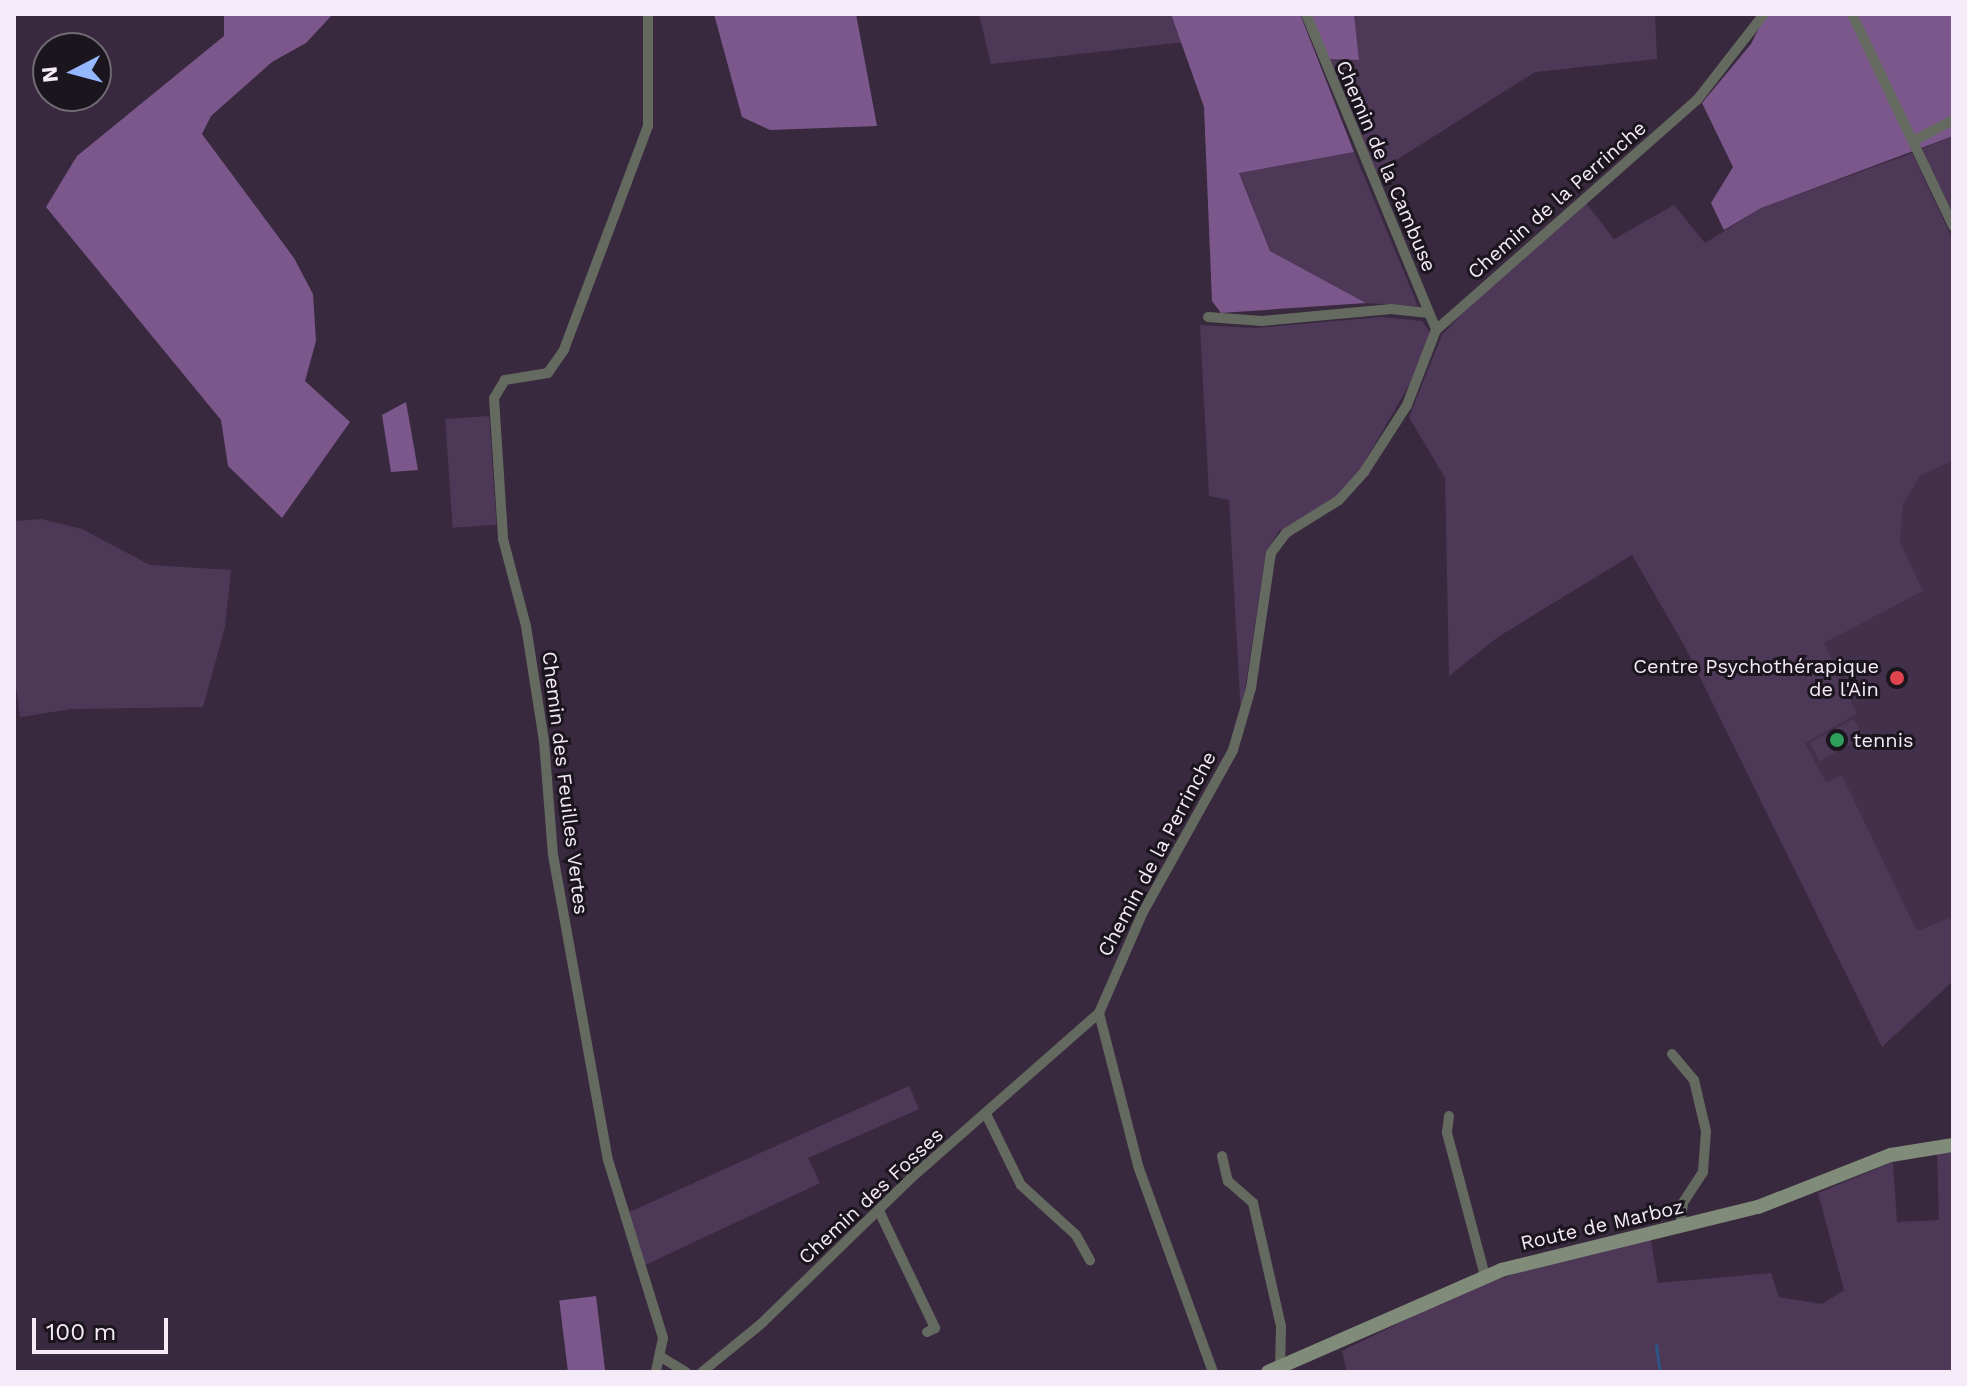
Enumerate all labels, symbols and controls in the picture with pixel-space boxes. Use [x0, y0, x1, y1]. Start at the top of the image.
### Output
north arrow [32, 32, 112, 112]
street label: Chemin de la Cambuse [1331, 57, 1441, 275]
text: N [36, 65, 63, 84]
street label: Chemin de la Perrinche [1463, 116, 1651, 284]
street label: Chemin des Feuilles Vertes [537, 650, 593, 916]
place label: Centre Psychothérapique de l'Ain [1633, 654, 1879, 701]
marker: Centre Psychothérapique de l'Ain [1886, 667, 1908, 689]
place label: tennis [1853, 728, 1914, 752]
marker: tennis [1828, 731, 1846, 749]
street label: Chemin de la Perrinche [1093, 747, 1221, 961]
street label: Chemin des Fosses [794, 1123, 948, 1269]
street label: Route de Marboz [1518, 1195, 1686, 1255]
scale bar [36, 1302, 172, 1352]
text: 100 m [46, 1318, 116, 1346]

